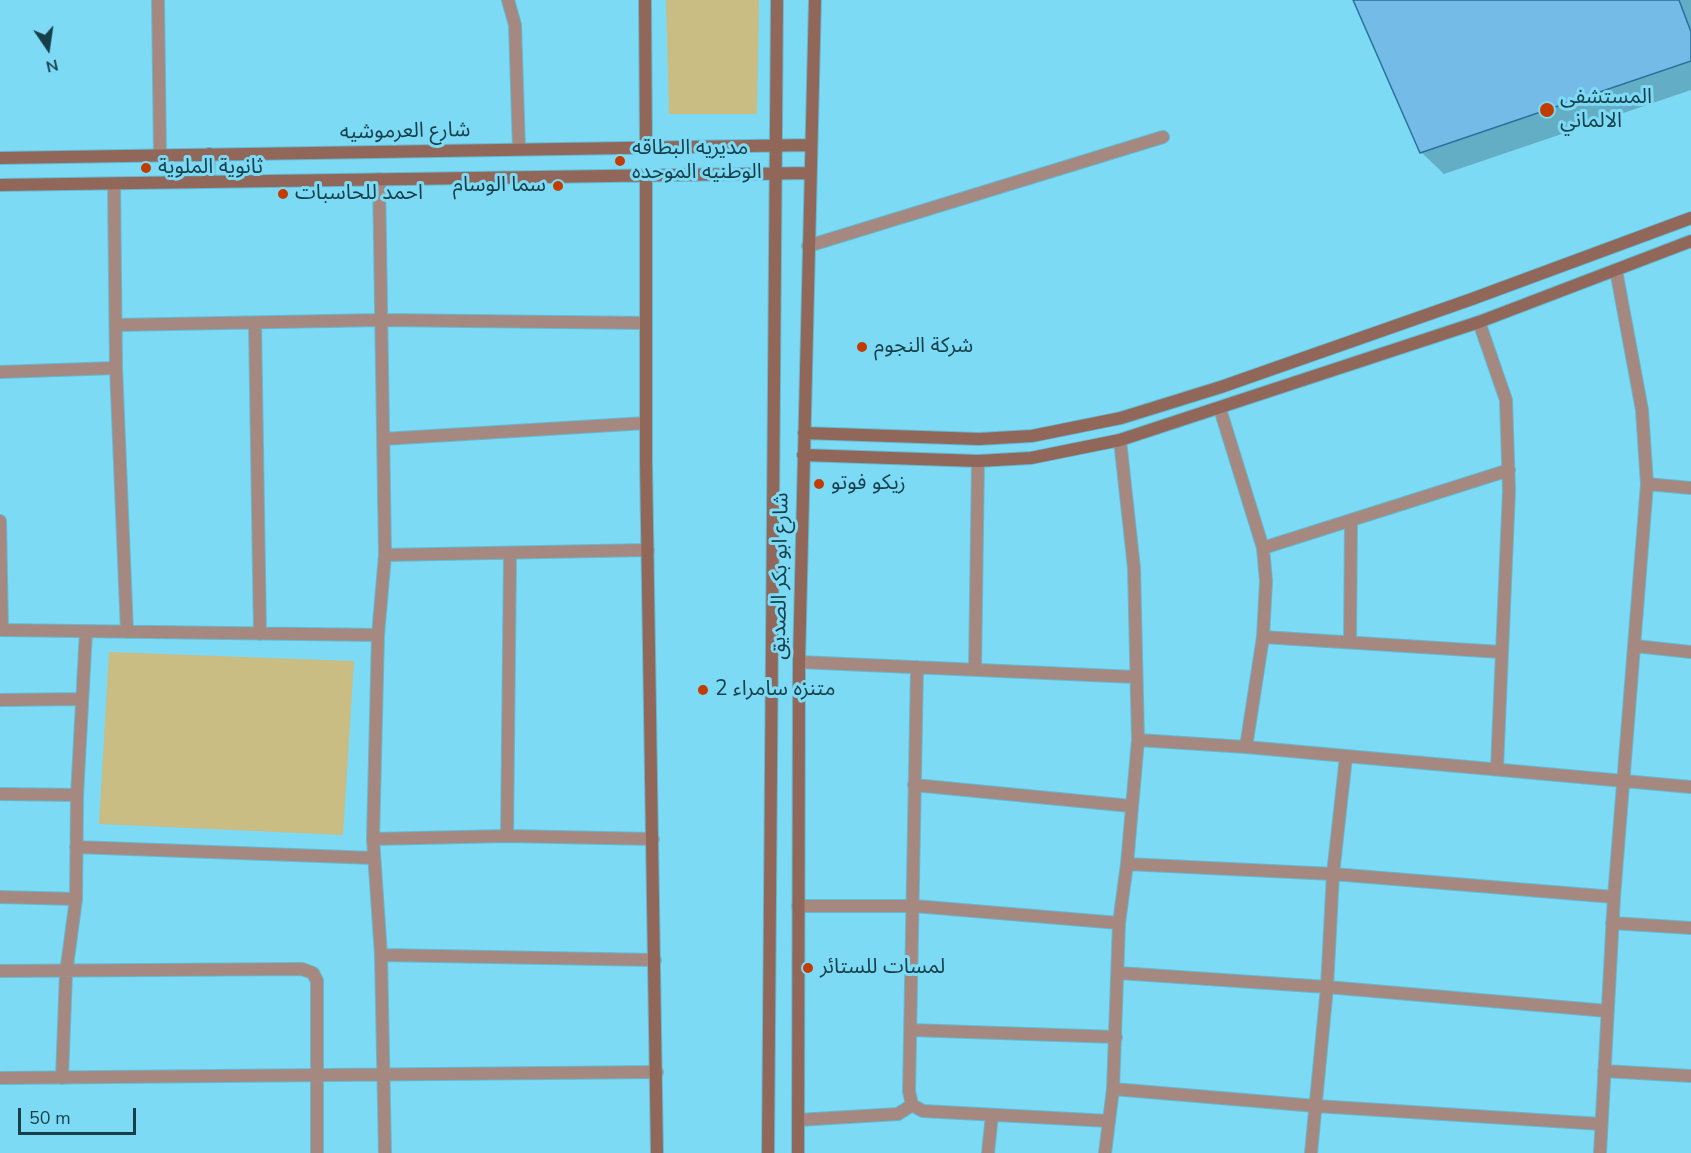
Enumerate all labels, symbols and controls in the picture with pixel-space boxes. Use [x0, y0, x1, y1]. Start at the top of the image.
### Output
north arrow [18, 18, 78, 78]
text: N [44, 53, 60, 78]
place label: المستشفى الالماني [1560, 85, 1652, 135]
marker: المستشفى الالماني [1538, 101, 1556, 119]
street label: شارع العرموشيه [339, 118, 471, 146]
place label: مديريه البطاقه الوطنيه الموحده [632, 136, 762, 186]
marker: مديريه البطاقه الوطنيه الموحده [613, 154, 627, 168]
place label: ثانوية الملوية [158, 155, 263, 181]
marker: ثانوية الملوية [139, 161, 153, 175]
place label: سما الوسام [453, 173, 546, 199]
marker: سما الوسام [551, 179, 565, 193]
place label: احمد للحاسبات [295, 181, 423, 207]
marker: احمد للحاسبات [276, 187, 290, 201]
place label: شركة النجوم [874, 334, 973, 360]
marker: شركة النجوم [855, 340, 869, 354]
place label: زيكو فوتو [831, 471, 906, 497]
marker: زيكو فوتو [812, 477, 826, 491]
street label: شارع ابو بكر الصديق [767, 492, 795, 660]
place label: متنزه سامراء 2 [715, 677, 835, 703]
marker: متنزه سامراء 2 [696, 683, 710, 697]
place label: لمسات للستائر [820, 955, 945, 981]
marker: لمسات للستائر [801, 961, 815, 975]
scale bar [21, 1096, 140, 1134]
text: 50 m [29, 1106, 71, 1130]

